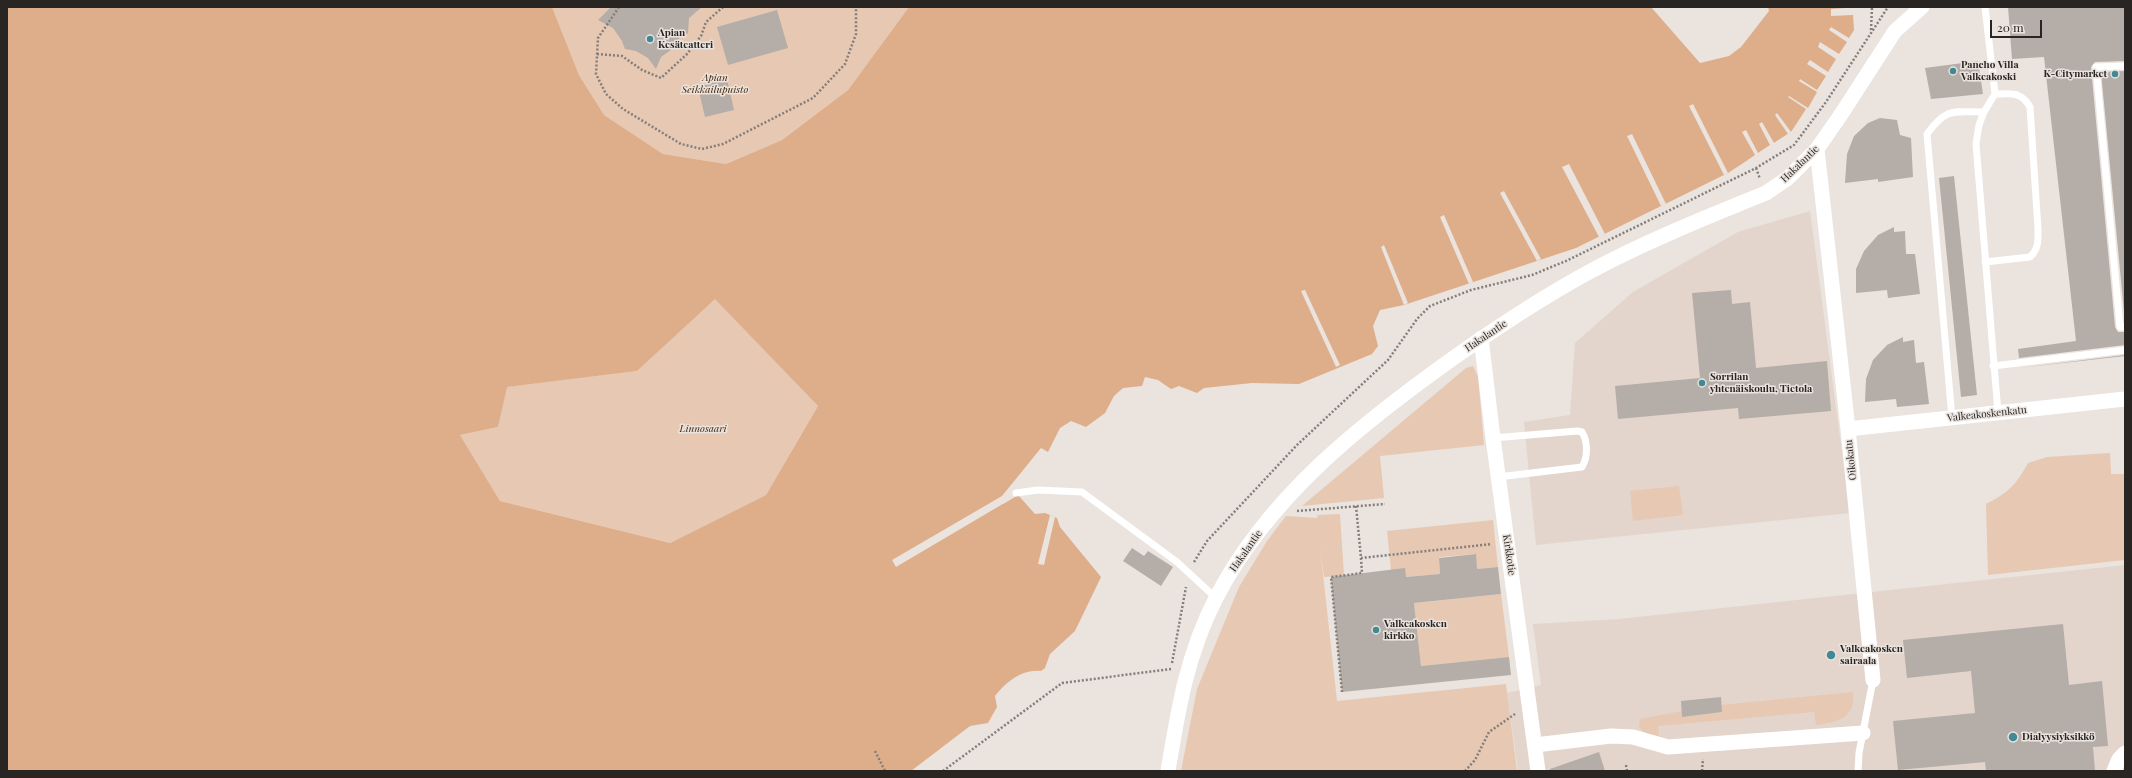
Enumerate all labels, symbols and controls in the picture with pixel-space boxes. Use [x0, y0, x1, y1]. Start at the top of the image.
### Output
scale bar [1992, 12, 2044, 38]
text: 20 m [1997, 19, 2024, 35]
place label: Apian Kesäteatteri [658, 27, 713, 50]
marker: Apian Kesäteatteri [645, 34, 655, 44]
place label: Pancho Villa Valkeakoski [1961, 59, 2019, 82]
marker: Pancho Villa Valkeakoski [1948, 66, 1958, 76]
place label: K-Citymarket [2044, 68, 2107, 80]
marker: K-Citymarket [2110, 69, 2120, 79]
park label: Apian Seikkailupuisto [682, 72, 748, 96]
street label: Hakalantie [1778, 143, 1822, 185]
street label: Hakalantie [1463, 318, 1509, 354]
place label: Sorrilan yhtenäiskoulu, Tietola [1710, 371, 1812, 394]
marker: Sorrilan yhtenäiskoulu, Tietola [1697, 378, 1707, 388]
street label: Valkeakoskenkatu [1947, 404, 2027, 424]
park label: Linnosaari [680, 423, 726, 435]
street label: Oikokatu [1843, 439, 1859, 481]
street label: Hakalantie [1227, 528, 1265, 574]
street label: Kirkkotie [1500, 534, 1518, 576]
place label: Valkeakosken kirkko [1384, 618, 1447, 642]
marker: Valkeakosken kirkko [1371, 625, 1381, 635]
place label: Valkeakosken sairaala [1840, 643, 1903, 666]
marker: Valkeakosken sairaala [1825, 649, 1837, 661]
marker: Dialyysiyksikkö [2007, 731, 2019, 743]
place label: Dialyysiyksikkö [2022, 731, 2095, 743]

